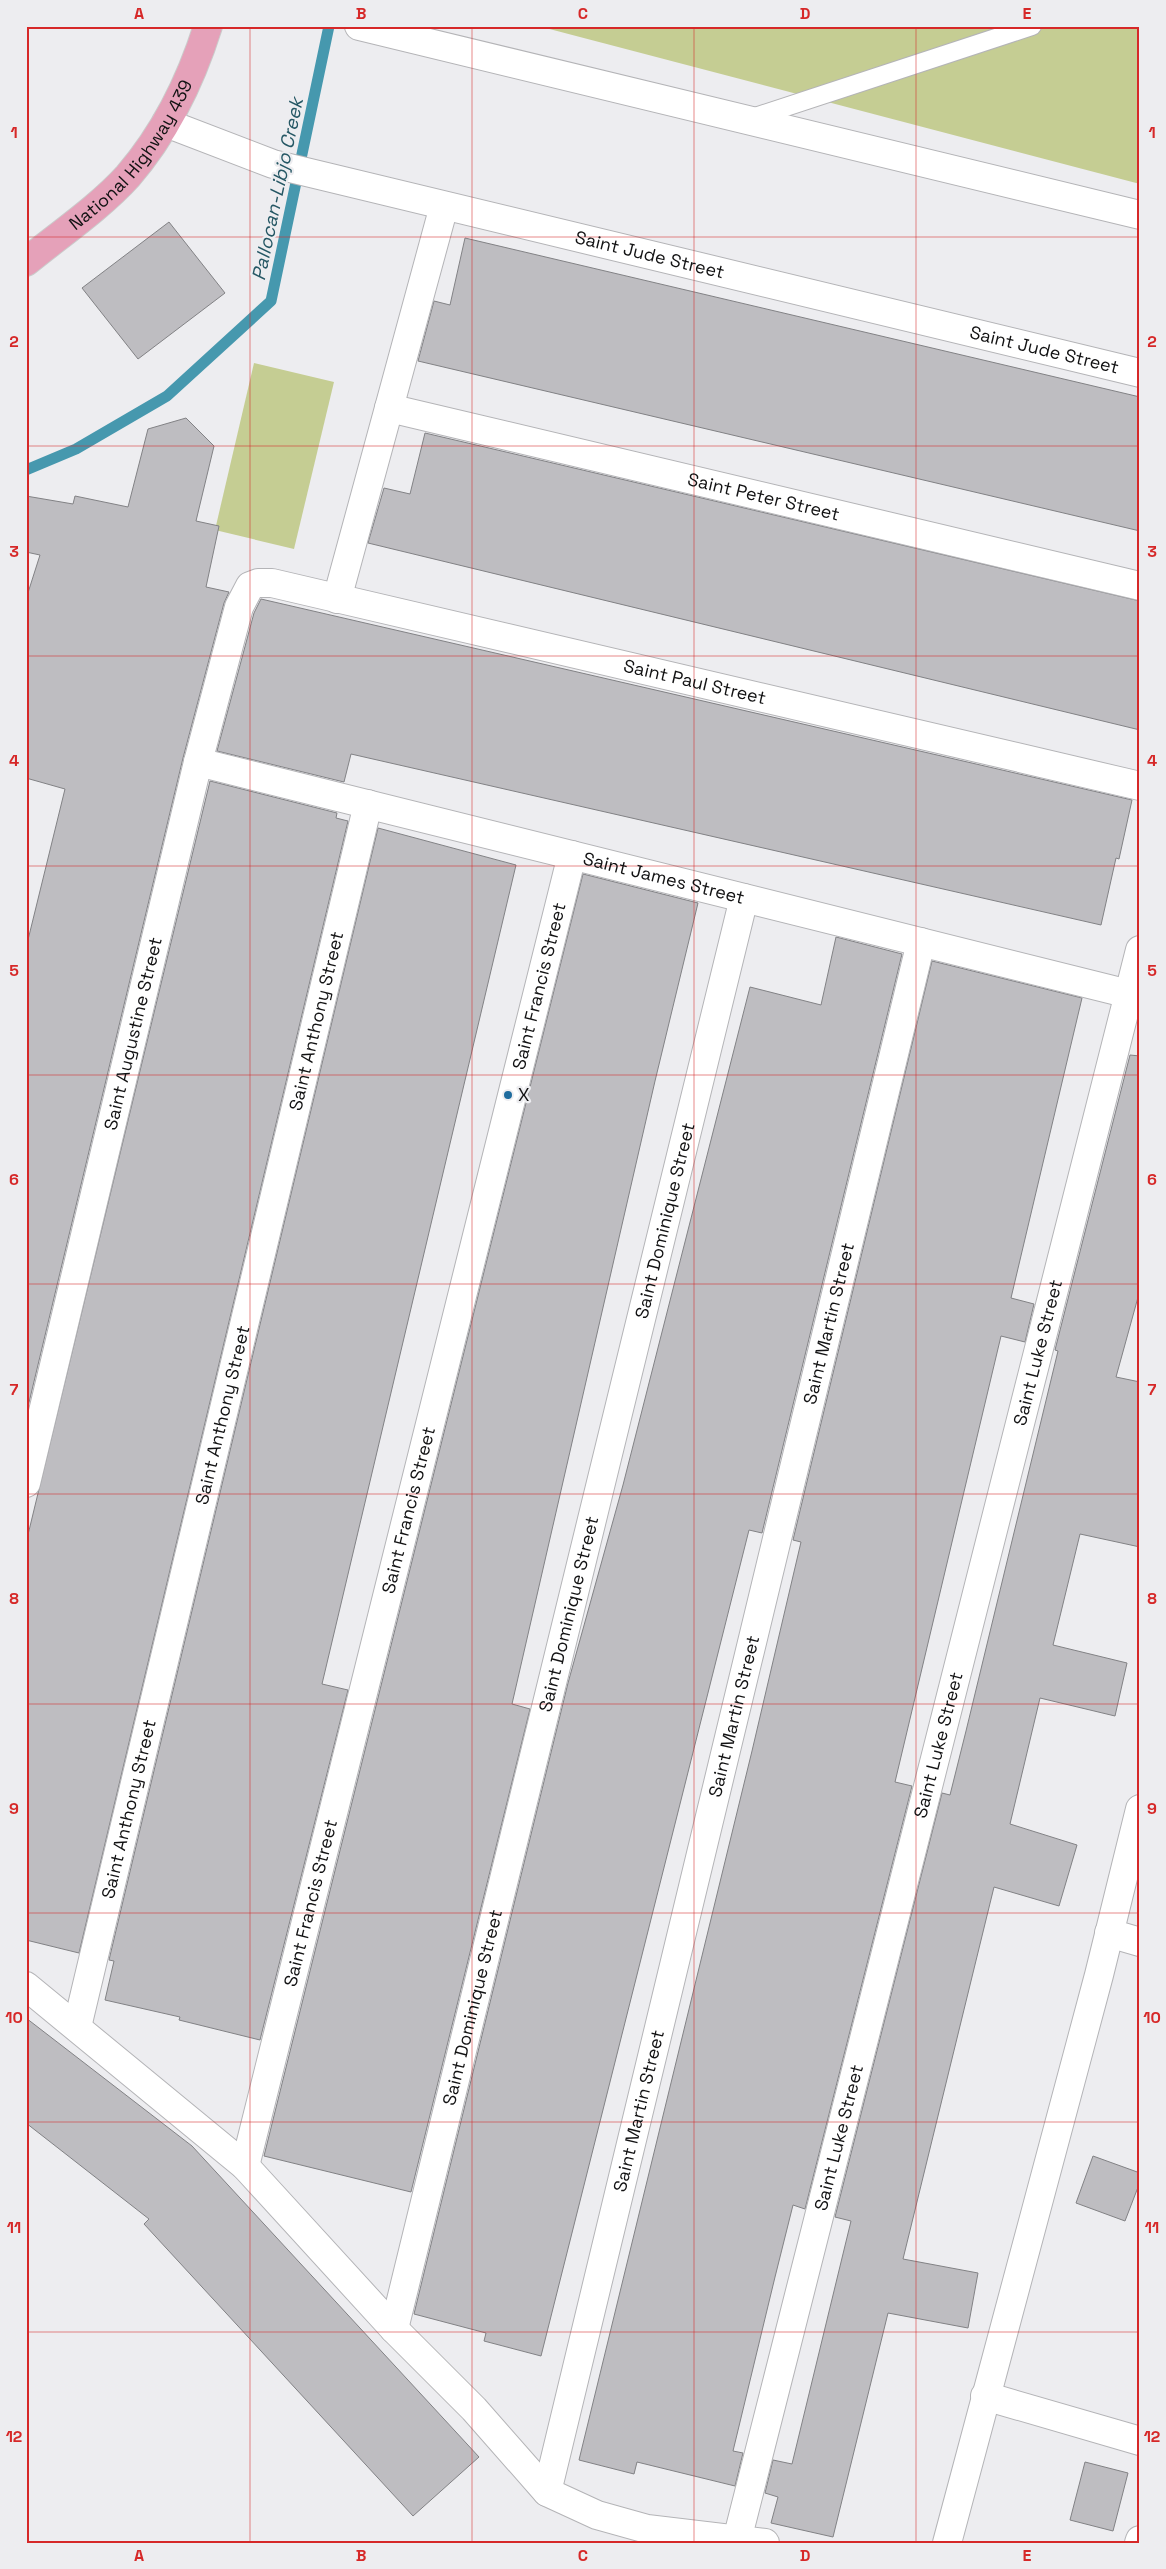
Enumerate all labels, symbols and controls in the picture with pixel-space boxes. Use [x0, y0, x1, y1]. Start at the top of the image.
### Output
text: A [134, 3, 144, 24]
text: B [356, 3, 366, 24]
text: C [578, 3, 588, 24]
text: D [800, 3, 810, 24]
text: E [1023, 3, 1032, 24]
street label: National Highway 439 [64, 76, 197, 235]
water label: Pallocan-Libjo Creek [246, 93, 310, 283]
text: 1 [10, 122, 18, 143]
text: 1 [1148, 122, 1156, 143]
street label: Saint Jude Street [573, 225, 727, 283]
street label: Saint Jude Street [968, 320, 1121, 379]
text: 2 [9, 331, 19, 352]
text: 2 [1147, 331, 1157, 352]
street label: Saint Peter Street [685, 467, 842, 525]
text: 3 [9, 541, 19, 562]
text: 3 [1147, 541, 1157, 562]
street label: Saint Paul Street [621, 654, 768, 709]
text: 4 [9, 750, 19, 771]
text: 4 [1147, 750, 1157, 771]
street label: Saint James Street [581, 846, 747, 909]
street label: Saint Francis Street [507, 900, 571, 1072]
street label: Saint Anthony Street [283, 929, 348, 1113]
street label: Saint Augustine Street [99, 935, 167, 1132]
text: 5 [9, 960, 19, 981]
text: 5 [1147, 960, 1157, 981]
place label: X [518, 1083, 529, 1106]
marker: X [502, 1089, 514, 1101]
street label: Saint Dominique Street [630, 1120, 700, 1321]
text: 6 [9, 1169, 19, 1190]
text: 6 [1147, 1169, 1157, 1190]
street label: Saint Martin Street [798, 1240, 859, 1407]
street label: Saint Luke Street [1008, 1277, 1067, 1428]
street label: Saint Anthony Street [190, 1323, 255, 1507]
text: 7 [10, 1379, 19, 1400]
text: 7 [1148, 1379, 1157, 1400]
street label: Saint Francis Street [376, 1424, 440, 1596]
street label: Saint Dominique Street [533, 1514, 603, 1714]
text: 8 [9, 1588, 19, 1609]
text: 8 [1147, 1588, 1157, 1609]
street label: Saint Martin Street [703, 1633, 764, 1799]
street label: Saint Luke Street [908, 1670, 968, 1820]
street label: Saint Anthony Street [96, 1717, 161, 1901]
text: 9 [9, 1798, 19, 1819]
text: 9 [1147, 1798, 1157, 1819]
street label: Saint Francis Street [278, 1817, 342, 1989]
street label: Saint Dominique Street [437, 1907, 507, 2108]
text: 10 [5, 2007, 23, 2028]
text: 10 [1143, 2007, 1161, 2028]
street label: Saint Martin Street [608, 2028, 669, 2194]
street label: Saint Luke Street [809, 2062, 868, 2213]
text: 11 [7, 2217, 21, 2238]
text: 11 [1145, 2217, 1159, 2238]
text: 12 [6, 2426, 22, 2447]
text: 12 [1144, 2426, 1160, 2447]
text: A [134, 2545, 144, 2566]
text: B [356, 2545, 366, 2566]
text: C [578, 2545, 588, 2566]
text: D [800, 2545, 810, 2566]
text: E [1023, 2545, 1032, 2566]

